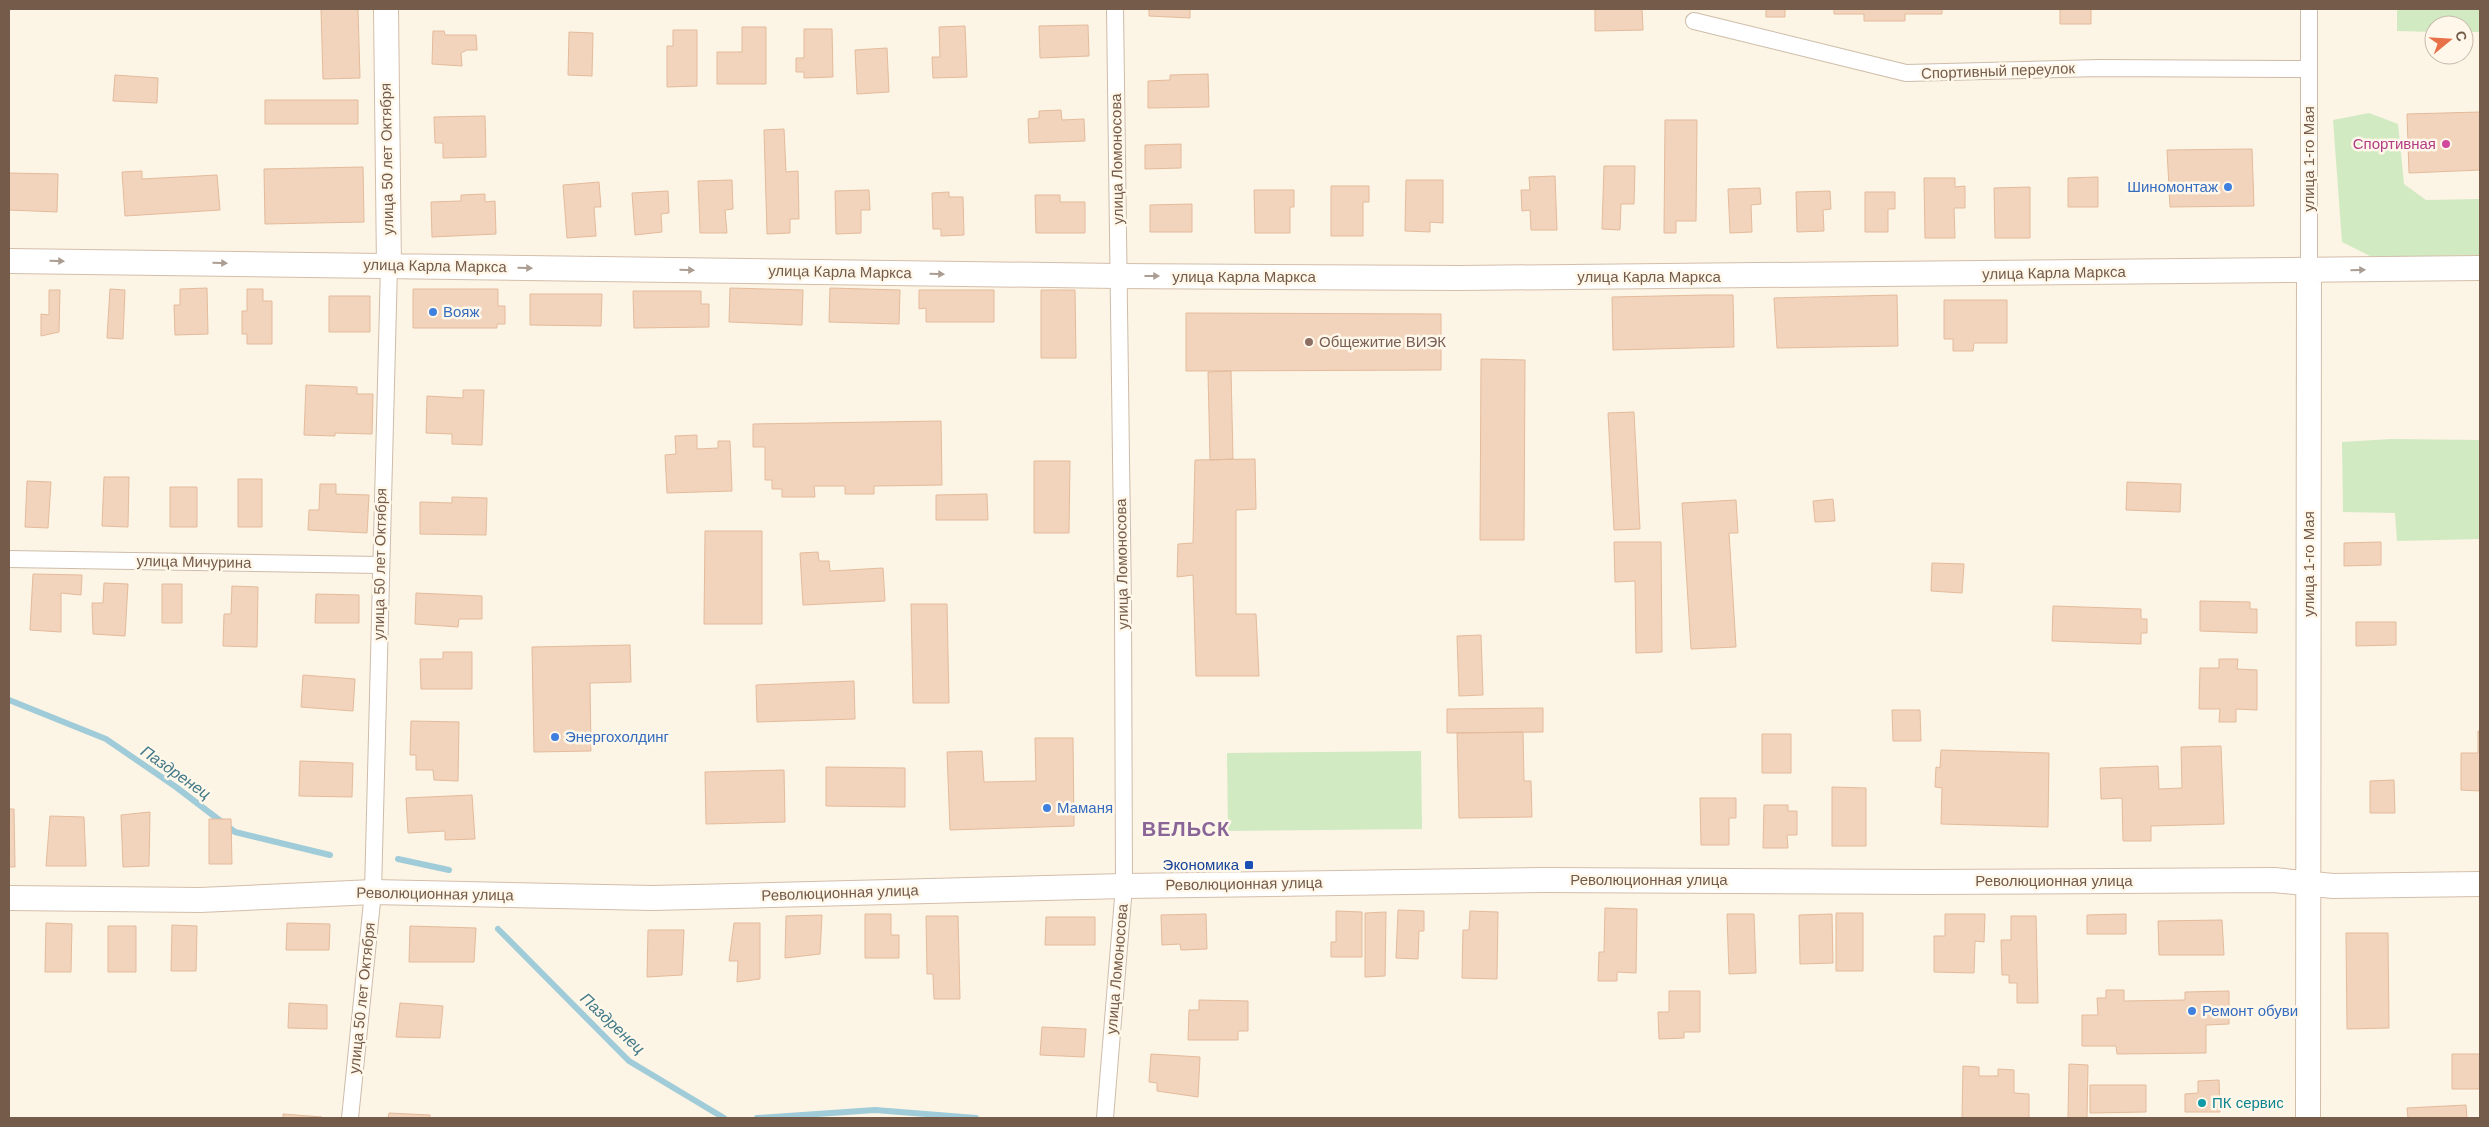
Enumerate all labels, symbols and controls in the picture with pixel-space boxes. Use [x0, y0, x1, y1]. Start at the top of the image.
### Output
north arrow [2424, 15, 2474, 65]
text: С [2452, 29, 2471, 43]
street label: Спортивный переулок [1921, 59, 2076, 82]
street label: улица 50 лет Октября [377, 83, 396, 235]
street label: улица Ломоносова [1107, 93, 1126, 225]
street label: улица 1-го Мая [2300, 106, 2317, 212]
place label: Спортивная [2353, 135, 2436, 152]
marker: Спортивная [2440, 138, 2452, 150]
place label: Шиномонтаж [2127, 178, 2218, 195]
marker: Шиномонтаж [2222, 181, 2234, 193]
street label: улица Карла Маркса [363, 256, 508, 275]
one-way arrow [50, 257, 66, 265]
one-way arrow [212, 260, 228, 268]
street label: улица Карла Маркса [768, 262, 913, 281]
street label: улица Карла Маркса [1982, 263, 2127, 282]
one-way arrow [517, 264, 533, 272]
one-way arrow [680, 266, 696, 274]
one-way arrow [2350, 266, 2366, 274]
street label: улица Карла Маркса [1172, 268, 1316, 285]
street label: улица Карла Маркса [1577, 268, 1721, 285]
one-way arrow [930, 270, 946, 278]
one-way arrow [1145, 272, 1161, 280]
place label: Вояж [443, 303, 480, 320]
marker: Вояж [427, 306, 439, 318]
place label: Общежитие ВИЭК [1319, 333, 1446, 350]
marker: Общежитие ВИЭК [1303, 336, 1315, 348]
street label: улица 50 лет Октября [370, 488, 389, 640]
street label: улица Ломоносова [1112, 498, 1131, 630]
street label: улица 1-го Мая [2300, 511, 2317, 617]
street label: улица Мичурина [136, 552, 252, 571]
place label: Энергохолдинг [565, 728, 670, 745]
marker: Энергохолдинг [549, 731, 561, 743]
water label: Паздренец [138, 742, 214, 803]
place label: Маманя [1057, 799, 1113, 816]
marker: Маманя [1041, 802, 1053, 814]
district label: ВЕЛЬСК [1142, 818, 1230, 840]
place label: Экономика [1163, 856, 1240, 873]
marker: Экономика [1243, 859, 1255, 871]
street label: Революционная улица [1570, 871, 1728, 888]
street label: Революционная улица [1975, 872, 2133, 889]
street label: Революционная улица [1165, 874, 1323, 893]
street label: Революционная улица [761, 881, 920, 904]
street label: Революционная улица [356, 884, 514, 903]
street label: улица Ломоносова [1102, 902, 1131, 1035]
street label: улица 50 лет Октября [345, 921, 378, 1075]
water label: Паздренец [577, 990, 648, 1057]
place label: Ремонт обуви [2202, 1002, 2298, 1019]
marker: Ремонт обуви [2186, 1005, 2198, 1017]
place label: ПК сервис [2212, 1094, 2284, 1111]
marker: ПК сервис [2196, 1097, 2208, 1109]

